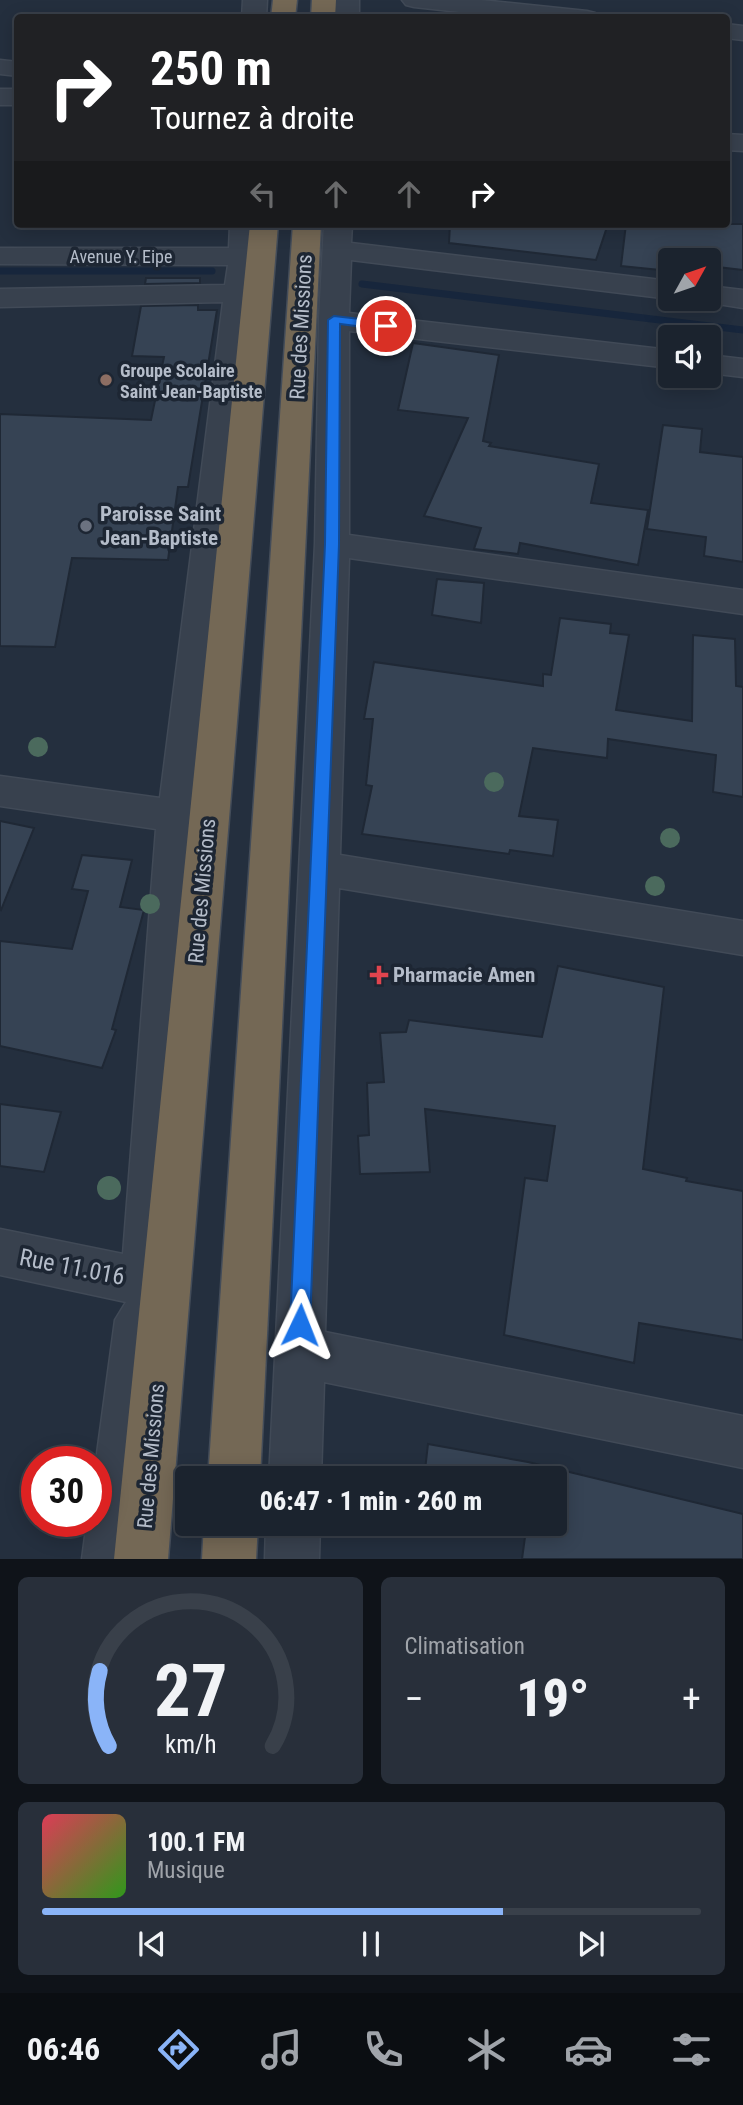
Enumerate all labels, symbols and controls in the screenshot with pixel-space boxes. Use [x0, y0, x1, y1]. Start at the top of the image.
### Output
text: 250 m [150, 40, 272, 97]
icon: right [35, 42, 126, 133]
text: Tournez à droite [150, 99, 354, 137]
icon: left [244, 175, 282, 213]
icon: ahead [317, 175, 355, 213]
icon: ahead [390, 175, 428, 213]
icon: right [463, 175, 501, 213]
street label: Avenue Y. Eipe [70, 246, 172, 267]
north arrow [658, 248, 721, 312]
map controls [658, 248, 721, 388]
street label: Rue des Missions [285, 254, 317, 400]
pin [356, 296, 416, 356]
icon: arrive [367, 307, 405, 345]
button: sound [658, 325, 721, 388]
place label: Groupe Scolaire Saint Jean-Baptiste [120, 360, 263, 402]
marker: Groupe Scolaire Saint Jean-Baptiste [98, 372, 114, 388]
place label: Paroisse Saint Jean-Baptiste [100, 502, 221, 550]
marker: Paroisse Saint Jean-Baptiste [78, 518, 94, 534]
street label: Rue des Missions [184, 817, 220, 965]
place label: Pharmacie Amen [393, 963, 535, 987]
marker: Pharmacie Amen [371, 967, 387, 983]
street label: Rue 11.016 [17, 1243, 127, 1291]
position arrow [263, 1288, 337, 1362]
street label: Rue des Missions [133, 1382, 169, 1530]
speed limit sign: 30 [21, 1446, 112, 1537]
text: 06:47 · 1 min · 260 m [260, 1486, 482, 1516]
text: Climatisation [405, 1633, 525, 1660]
text: 27 [153, 1649, 227, 1735]
text: 19° [516, 1668, 589, 1729]
text: − [405, 1677, 424, 1721]
text: + [682, 1677, 701, 1721]
text: km/h [165, 1730, 216, 1759]
text: 100.1 FM [147, 1827, 245, 1857]
text: Musique [147, 1857, 225, 1884]
icon: previous [133, 1925, 171, 1963]
icon: pause [352, 1925, 390, 1963]
icon: next [572, 1925, 610, 1963]
icon: directions [154, 2025, 203, 2074]
icon: music [257, 2025, 306, 2074]
icon: phone [359, 2025, 408, 2074]
icon: climate [462, 2025, 511, 2074]
icon: car [564, 2025, 613, 2074]
icon: filters [667, 2025, 716, 2074]
text: 06:46 [27, 2030, 100, 2068]

